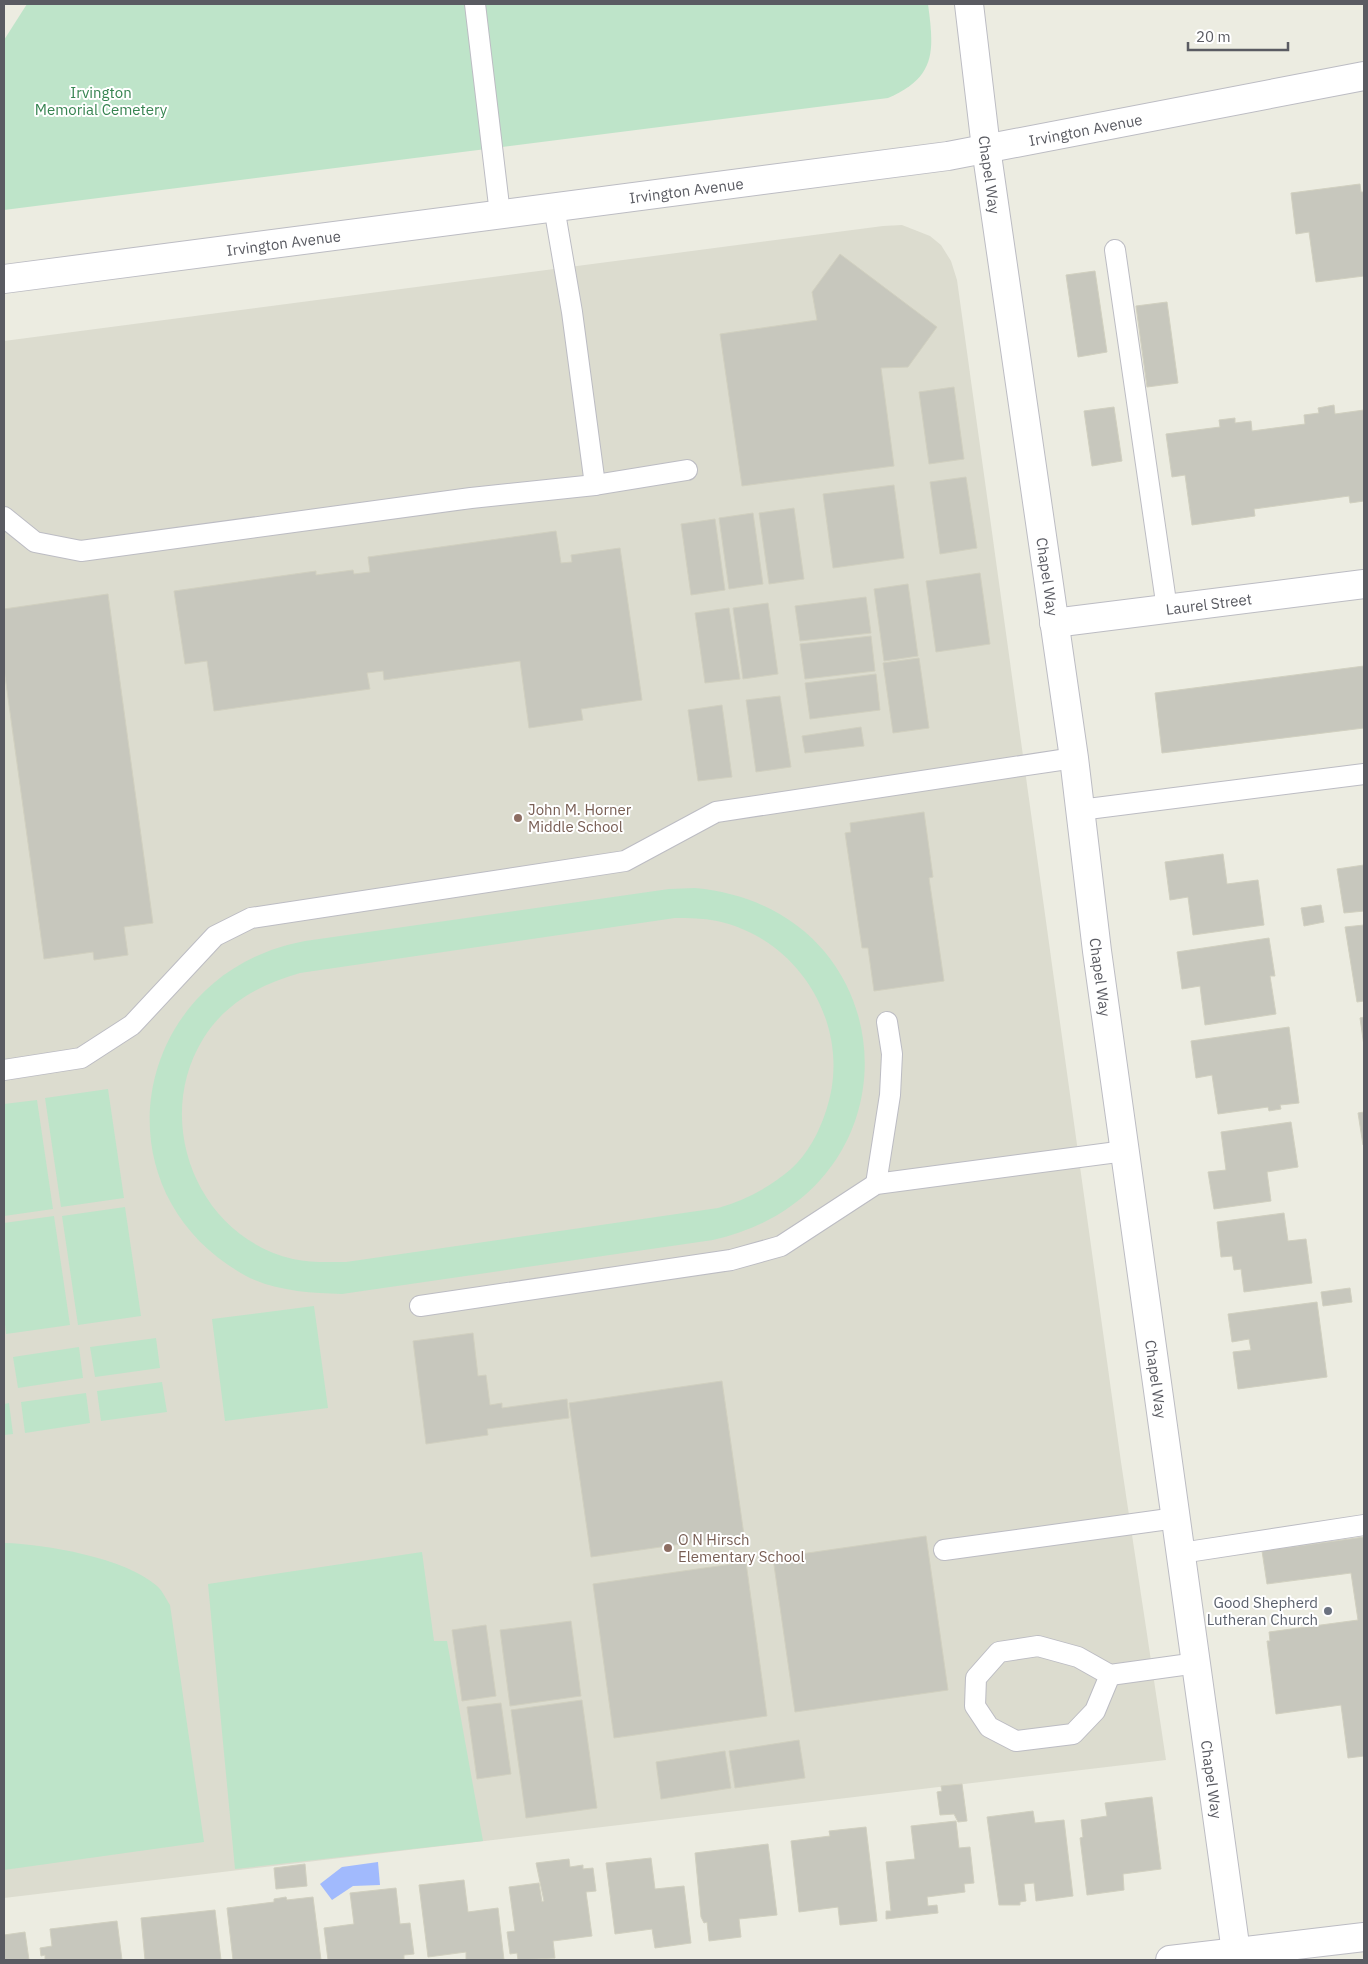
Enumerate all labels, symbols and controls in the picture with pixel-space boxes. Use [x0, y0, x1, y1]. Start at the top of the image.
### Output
scale bar [1188, 20, 1288, 52]
text: 20 m [1196, 27, 1231, 46]
park label: Irvington Memorial Cemetery [35, 83, 168, 119]
street label: Irvington Avenue [1027, 109, 1144, 150]
street label: Chapel Way [975, 134, 1005, 216]
street label: Irvington Avenue [628, 173, 745, 207]
street label: Irvington Avenue [225, 226, 342, 259]
street label: Chapel Way [1033, 536, 1063, 618]
street label: Laurel Street [1165, 589, 1253, 618]
place label: John M. Horner Middle School [528, 800, 632, 836]
marker: John M. Horner Middle School [512, 812, 524, 824]
street label: Chapel Way [1086, 937, 1116, 1018]
street label: Chapel Way [1142, 1339, 1171, 1420]
place label: O N Hirsch Elementary School [678, 1530, 805, 1566]
marker: O N Hirsch Elementary School [662, 1542, 674, 1554]
place label: Good Shepherd Lutheran Church [1207, 1593, 1318, 1629]
marker: Good Shepherd Lutheran Church [1322, 1605, 1334, 1617]
street label: Chapel Way [1197, 1739, 1227, 1820]

